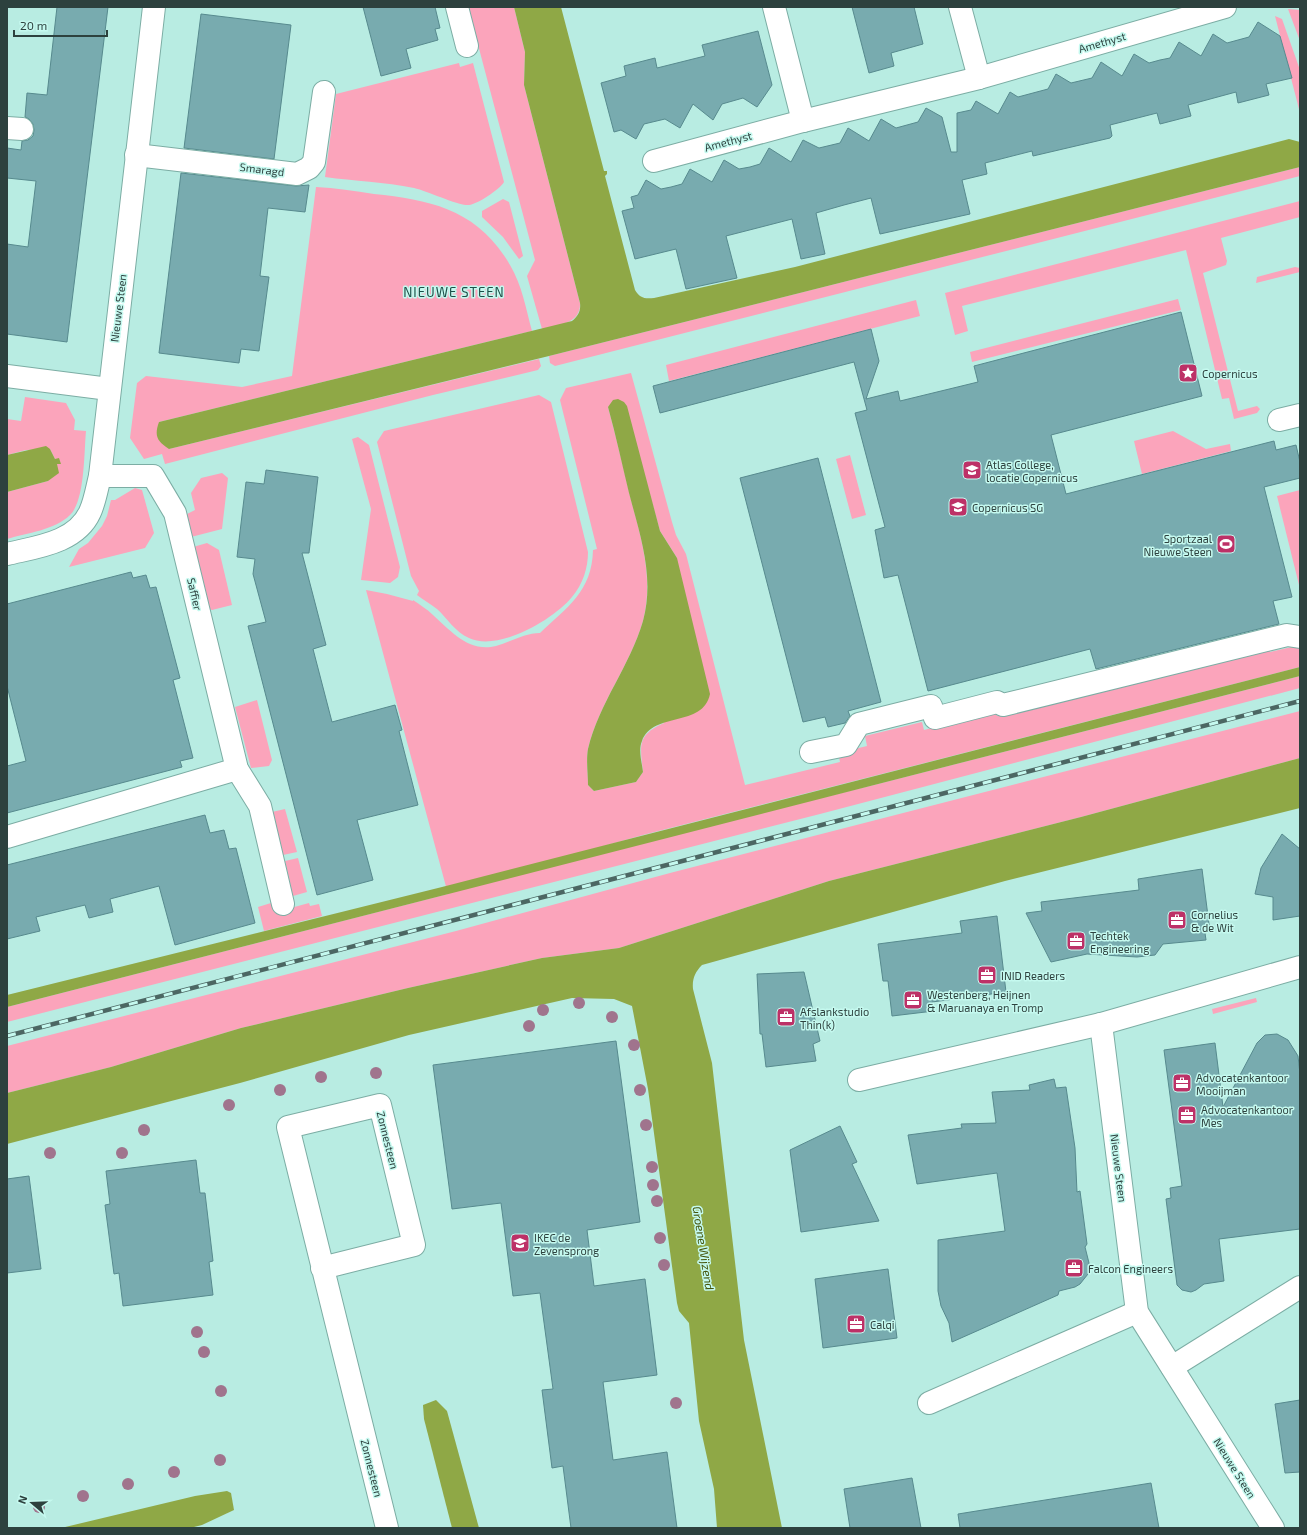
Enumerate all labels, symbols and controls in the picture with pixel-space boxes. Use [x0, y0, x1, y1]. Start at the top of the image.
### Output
scale bar [14, 12, 107, 38]
text: 20 m [20, 18, 47, 32]
street label: Amethyst [1077, 29, 1127, 55]
street label: Amethyst [703, 128, 753, 154]
street label: Smaragd [239, 160, 285, 178]
street label: Nieuwe Steen [107, 273, 129, 343]
district label: NIEUWE STEEN [403, 284, 505, 300]
place icon: Copernicus [1177, 362, 1199, 384]
place label: Copernicus [1202, 367, 1258, 380]
place label: Atlas College, locatie Copernicus [986, 458, 1078, 484]
school or university icon: Atlas College, locatie Copernicus [961, 459, 983, 481]
school or university icon: Copernicus SG [947, 496, 969, 518]
place label: Copernicus SG [972, 501, 1043, 514]
place label: Sportzaal Nieuwe Steen [1143, 532, 1213, 558]
sports icon: Sportzaal Nieuwe Steen [1215, 533, 1237, 555]
street label: Saffier [185, 577, 205, 612]
place label: Cornelius & de Wit [1191, 908, 1238, 934]
office icon: Cornelius & de Wit [1166, 909, 1188, 931]
place label: Techtek Engineering [1090, 929, 1149, 955]
office icon: Techtek Engineering [1065, 930, 1087, 952]
office icon: INID Readers [976, 964, 998, 986]
place label: INID Readers [1001, 969, 1066, 982]
place label: Westenberg, Heijnen & Maruanaya en Tromp [927, 988, 1043, 1014]
office icon: Westenberg, Heijnen & Maruanaya en Tromp [902, 989, 924, 1011]
place label: Afslankstudio Thin(k) [800, 1005, 869, 1031]
office icon: Afslankstudio Thin(k) [775, 1006, 797, 1028]
place label: Advocatenkantoor Mooijman [1196, 1071, 1289, 1098]
office icon: Advocatenkantoor Mooijman [1171, 1072, 1193, 1094]
place label: Advocatenkantoor Mes [1201, 1103, 1294, 1129]
office icon: Advocatenkantoor Mes [1176, 1104, 1198, 1126]
street label: Zonnesteen [375, 1110, 401, 1170]
street label: Nieuwe Steen [1108, 1133, 1130, 1203]
water label: Groene Wijzend [689, 1205, 718, 1291]
place label: IKEC de Zevensprong [534, 1231, 599, 1257]
school or university icon: IKEC de Zevensprong [509, 1232, 531, 1254]
office icon: Falcon Engineers [1063, 1257, 1085, 1279]
place label: Falcon Engineers [1088, 1262, 1173, 1275]
office icon: Calqi [845, 1313, 867, 1335]
place label: Calqi [870, 1318, 895, 1331]
street label: Nieuwe Steen [1211, 1435, 1259, 1501]
street label: Zonnesteen [359, 1438, 385, 1498]
north arrow [12, 1483, 52, 1523]
text: N [15, 1494, 30, 1505]

